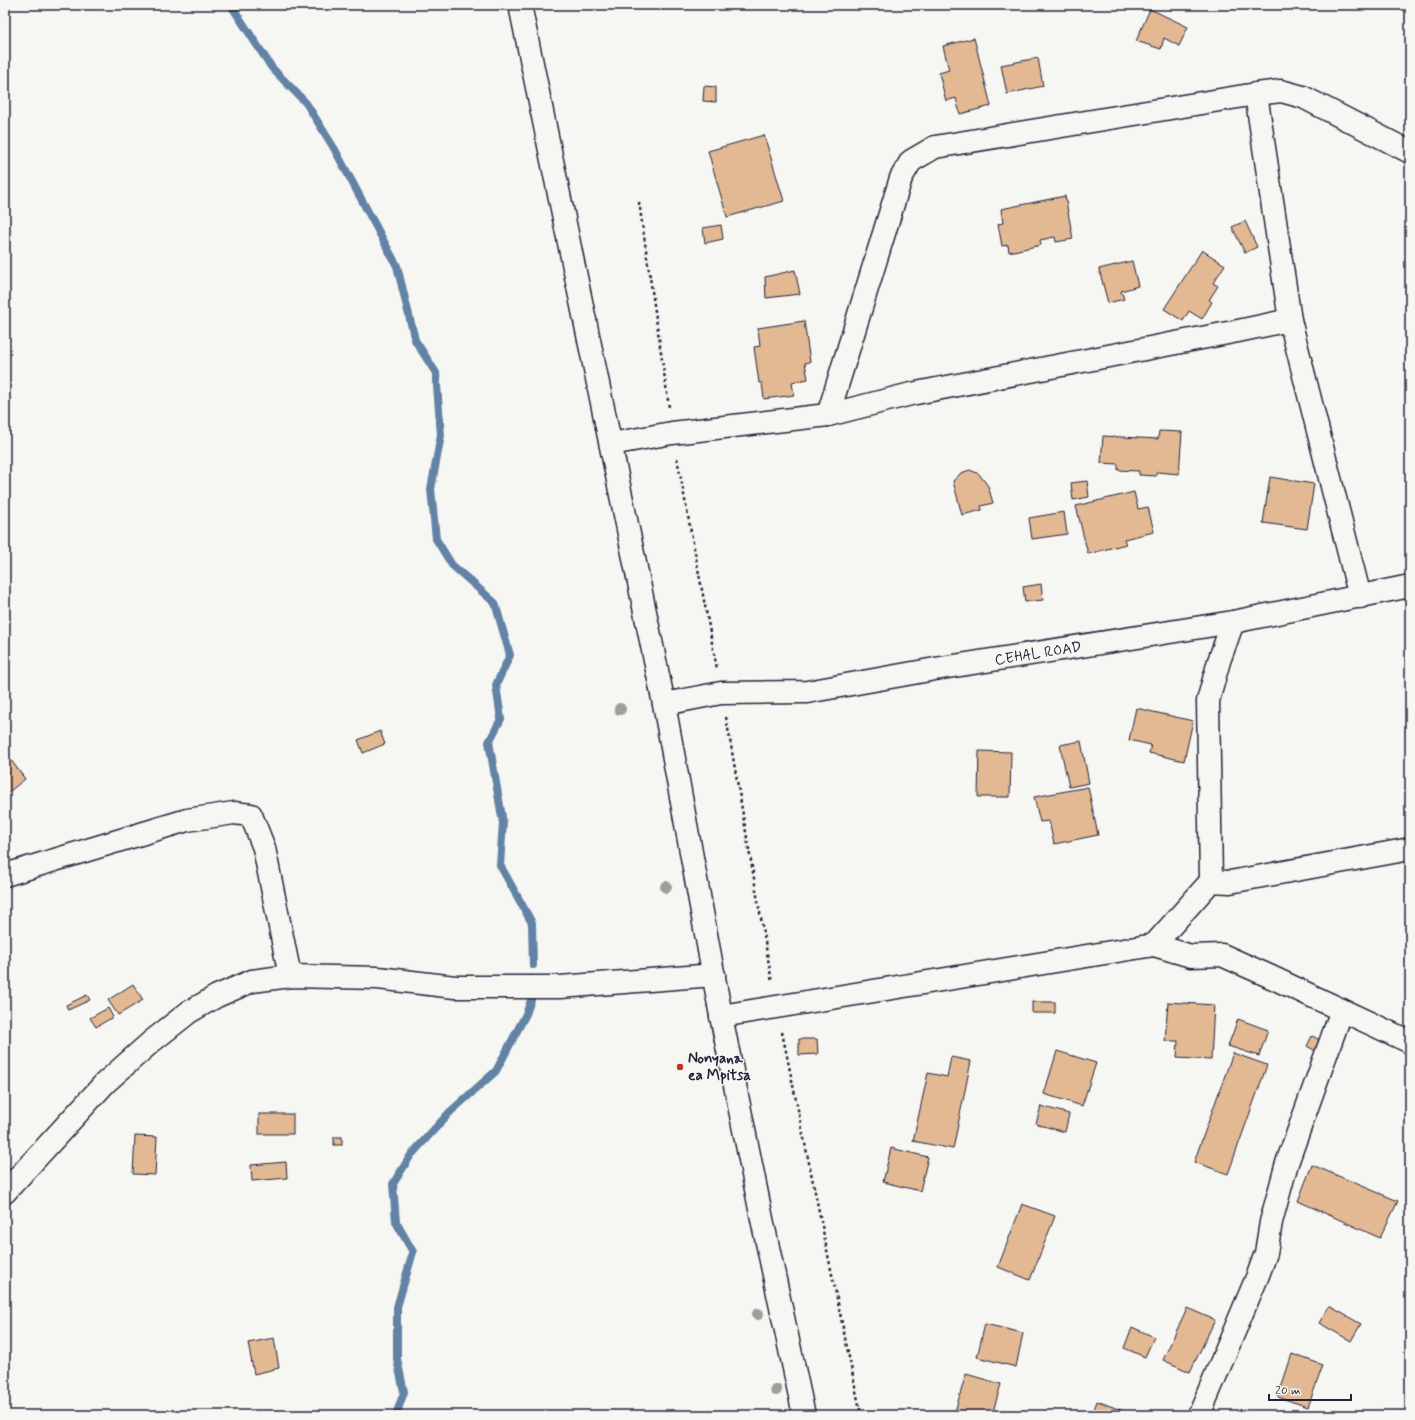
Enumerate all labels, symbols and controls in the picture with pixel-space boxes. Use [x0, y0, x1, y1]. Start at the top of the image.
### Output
street label: CEHAL ROAD [993, 637, 1083, 671]
place label: Nonyana ea Mpitsa [688, 1049, 751, 1086]
marker: Nonyana ea Mpitsa [675, 1062, 685, 1072]
scale bar [1269, 1376, 1351, 1402]
text: 20 m [1275, 1383, 1301, 1399]

